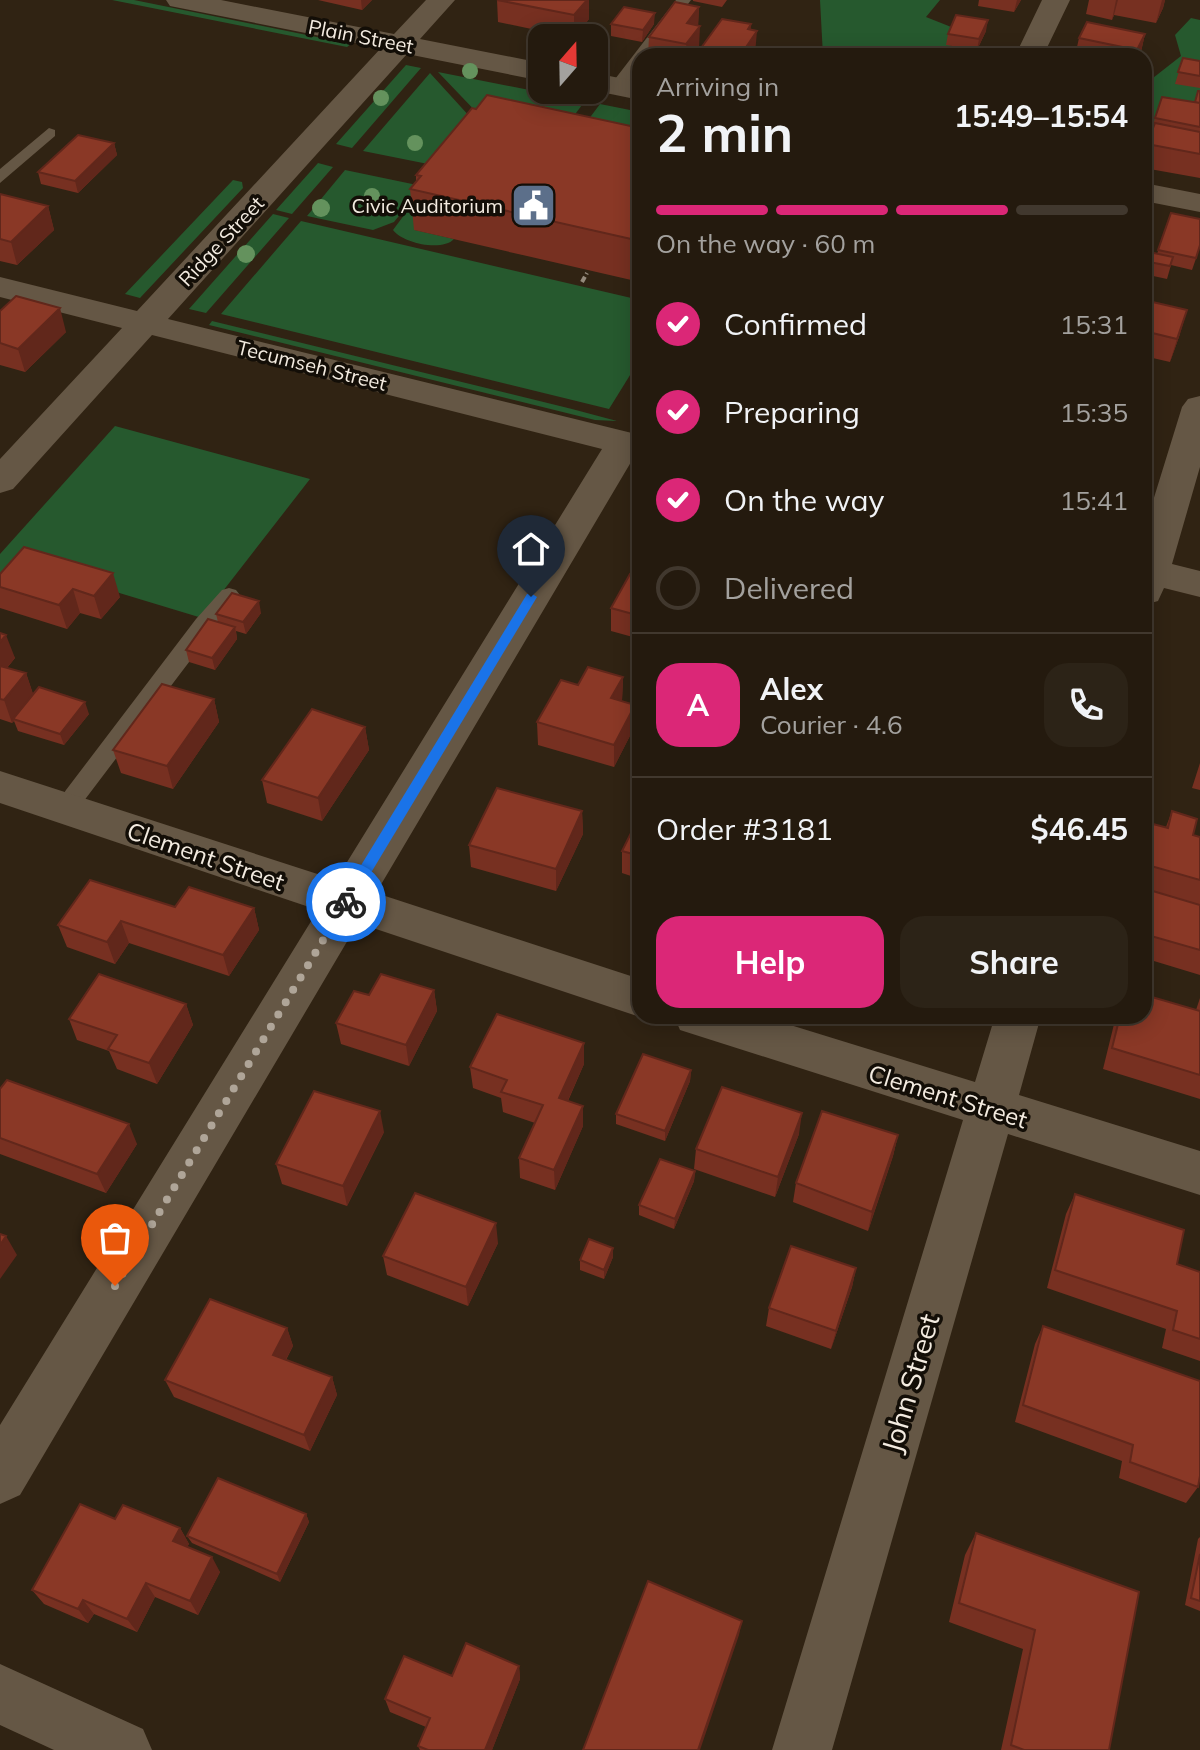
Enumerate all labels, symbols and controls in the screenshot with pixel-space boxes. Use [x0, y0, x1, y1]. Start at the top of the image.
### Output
street label: Plain Street [306, 14, 416, 58]
north arrow [528, 24, 608, 104]
map controls [528, 24, 608, 104]
text: Arriving in [656, 70, 779, 103]
text: 15:49–15:54 [954, 97, 1128, 135]
text: 2 min [656, 100, 793, 165]
public building icon: Civic Auditorium [510, 181, 558, 229]
street label: Ridge Street [173, 191, 269, 291]
place label: Civic Auditorium [352, 193, 503, 218]
text: On the way · 60 m [656, 227, 875, 260]
icon: check [656, 302, 700, 346]
text: Confirmed [724, 305, 867, 343]
text: 15:31 [1060, 308, 1128, 341]
street label: Tecumseh Street [235, 334, 389, 396]
icon: check [656, 390, 700, 434]
text: Preparing [724, 393, 860, 431]
text: 15:35 [1060, 396, 1128, 429]
icon: check [656, 478, 700, 522]
text: On the way [724, 481, 884, 519]
text: 15:41 [1060, 484, 1128, 517]
pin [497, 515, 565, 597]
icon: home [509, 527, 553, 571]
text: Delivered [724, 569, 854, 607]
button: phone [1044, 663, 1128, 747]
text: Alex [760, 670, 823, 708]
text: A [687, 686, 709, 724]
text: Courier · 4.6 [760, 708, 903, 741]
text: Order #3181 [656, 810, 833, 848]
text: $46.45 [1031, 810, 1128, 848]
street label: Clement Street [123, 815, 289, 897]
courier [306, 862, 386, 942]
icon: bike [324, 880, 368, 924]
button: Help [656, 916, 884, 1008]
button: Share [900, 916, 1128, 1008]
street label: Clement Street [865, 1058, 1031, 1134]
pin [81, 1204, 149, 1286]
icon: bag [93, 1216, 137, 1260]
street label: John Street [874, 1309, 947, 1456]

